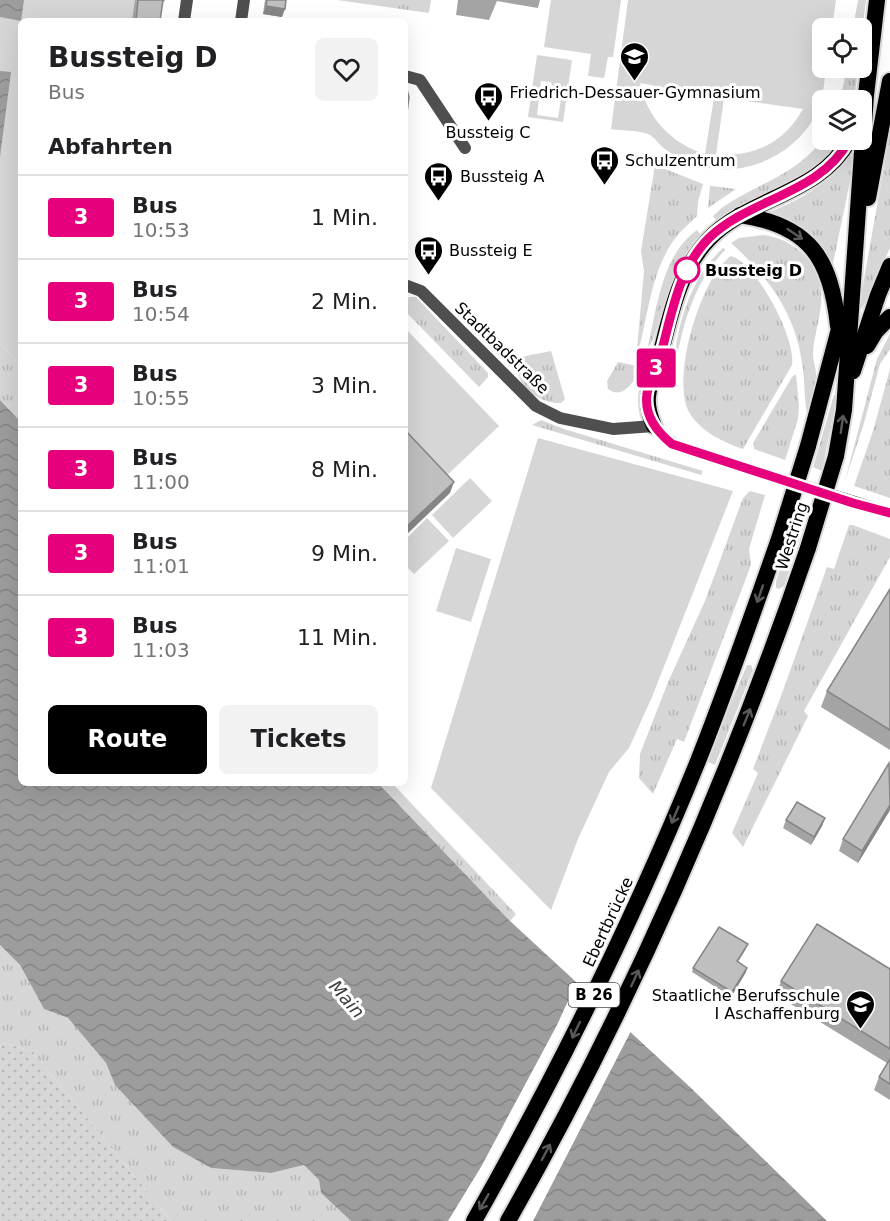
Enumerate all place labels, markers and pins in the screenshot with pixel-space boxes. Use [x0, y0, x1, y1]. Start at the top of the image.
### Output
school or university icon: Friedrich-Dessauer-Gymnasium [619, 40, 651, 82]
bus stop icon: Bussteig C [472, 80, 504, 122]
place label: Friedrich-Dessauer-Gymnasium [509, 83, 761, 102]
place label: Bussteig C [446, 123, 530, 142]
bus stop icon: Schulzentrum [588, 144, 620, 186]
place label: Schulzentrum [625, 151, 736, 170]
bus stop icon: Bussteig A [423, 160, 455, 202]
place label: Bussteig A [460, 167, 545, 186]
bus stop icon: Bussteig E [412, 234, 444, 276]
place label: Bussteig E [449, 241, 533, 260]
marker: Bussteig D [674, 257, 700, 283]
place label: Bussteig D [705, 261, 802, 280]
place label: Staatliche Berufsschule I Aschaffenburg [652, 986, 840, 1023]
school or university icon: Staatliche Berufsschule I Aschaffenburg [845, 988, 877, 1030]

